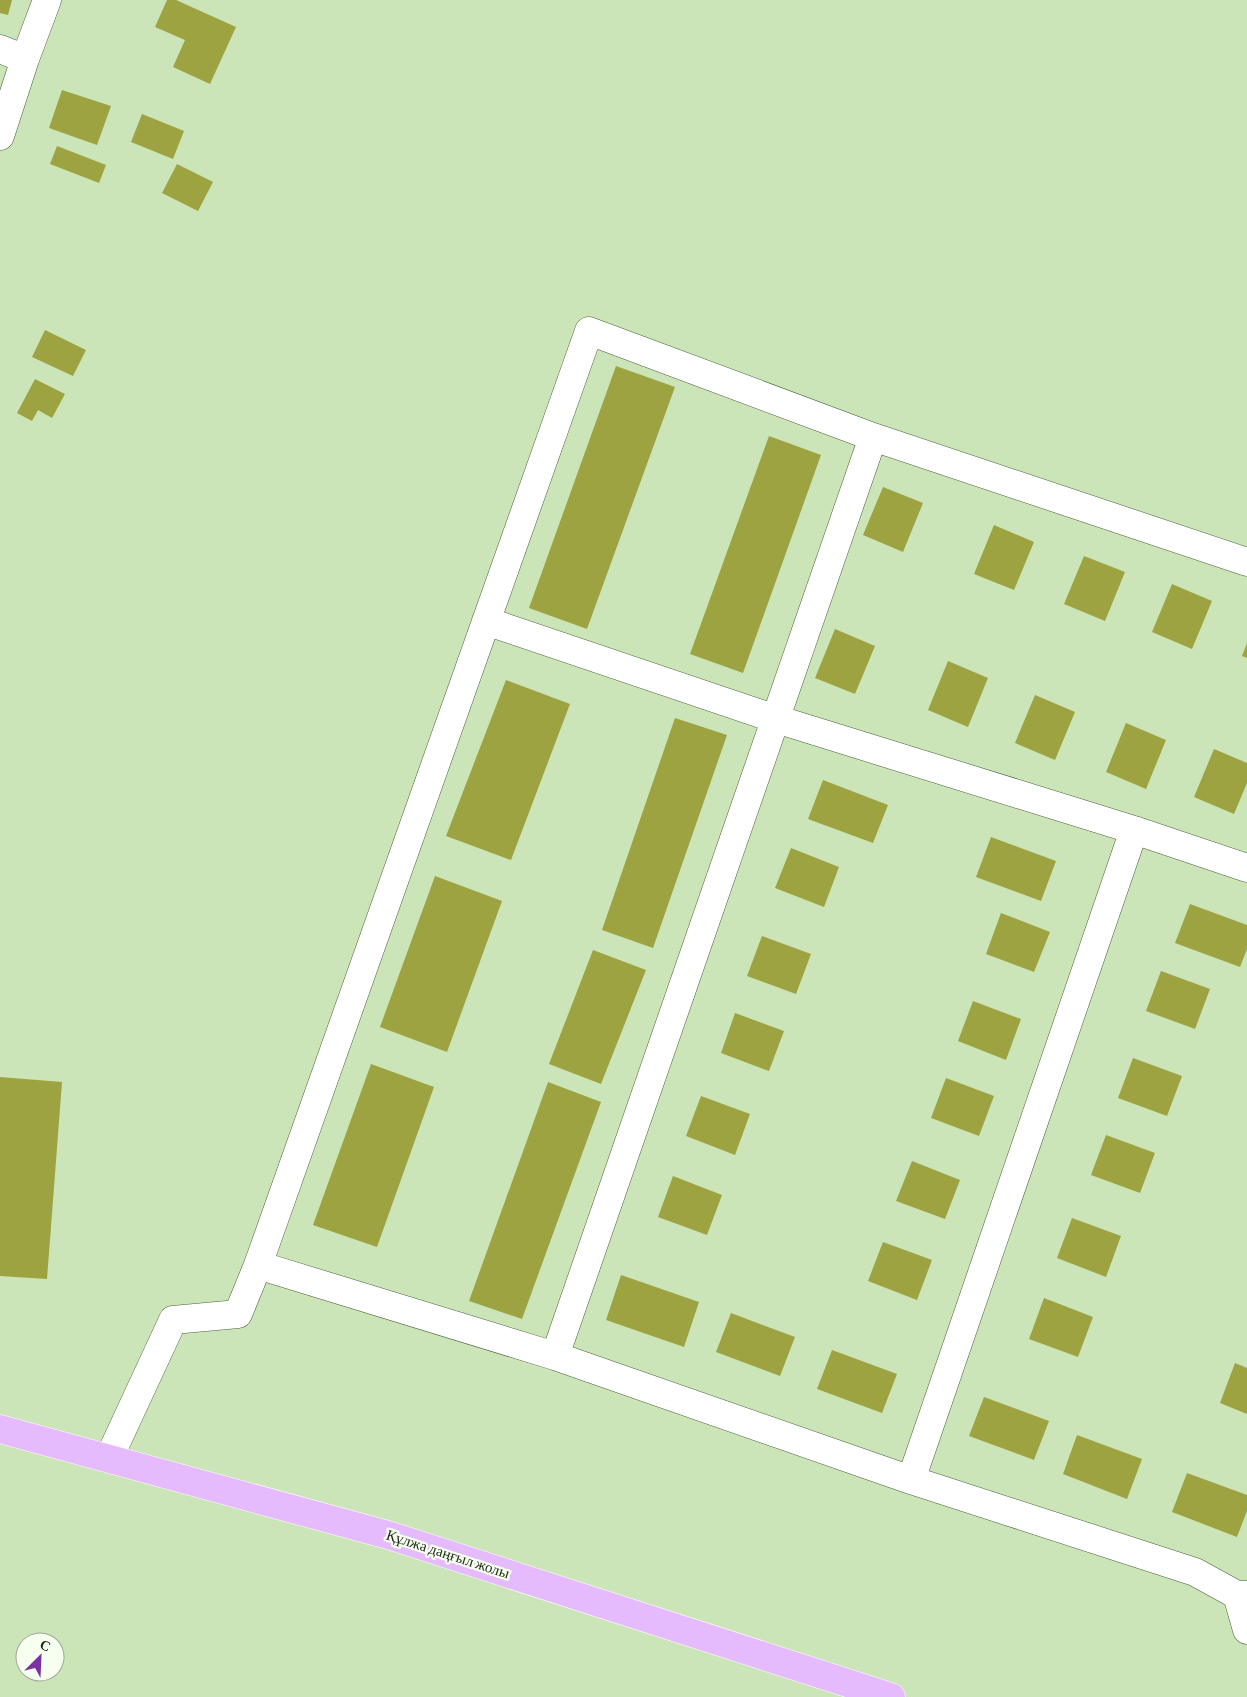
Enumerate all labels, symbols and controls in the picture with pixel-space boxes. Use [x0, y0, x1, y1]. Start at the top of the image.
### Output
street label: Құлжа даңғыл жолы [384, 1527, 512, 1581]
north arrow [15, 1632, 65, 1682]
text: С [37, 1636, 53, 1654]

